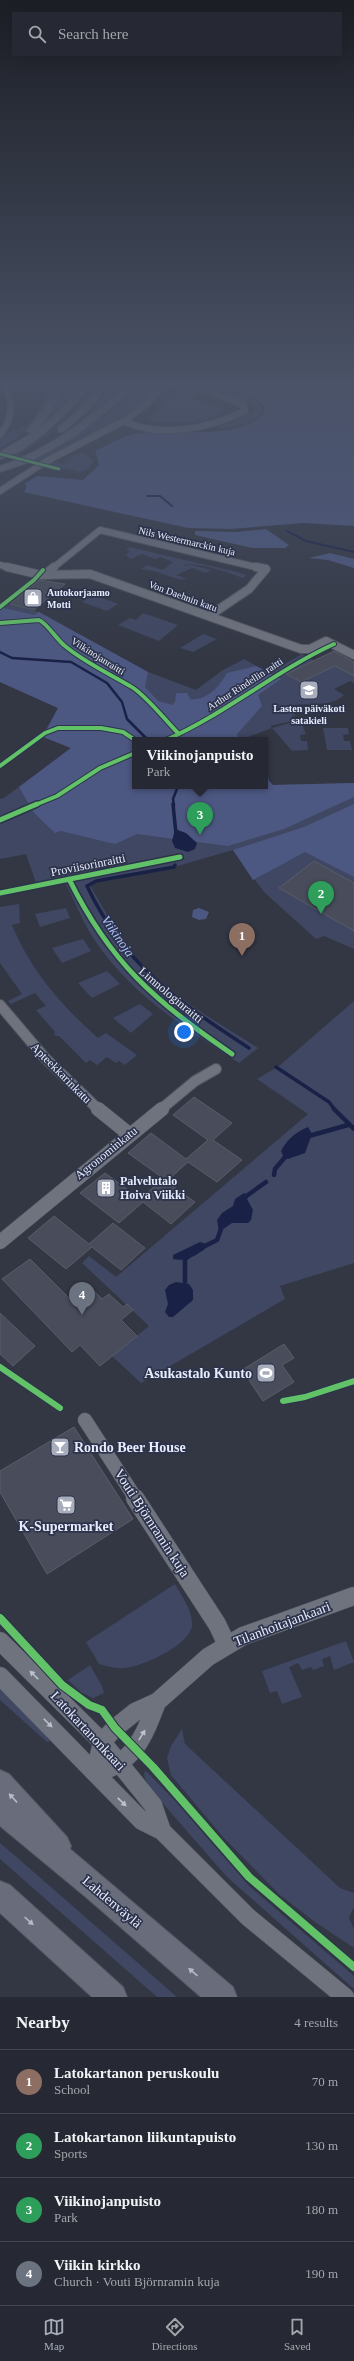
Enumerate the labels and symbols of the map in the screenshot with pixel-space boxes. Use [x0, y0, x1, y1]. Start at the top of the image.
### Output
street label: Nils Westermarckin kuja [138, 525, 237, 558]
street label: Von Daehnin katu [147, 579, 219, 613]
shop icon: Autokorjaamo Motti [22, 587, 44, 609]
place label: Autokorjaamo Motti [47, 587, 110, 610]
street label: Viikinojanraitti [69, 635, 127, 677]
street label: Arthur Rindellin raitti [205, 655, 285, 713]
school or university icon: Lasten päiväkoti satakieli [298, 679, 320, 701]
place label: Lasten päiväkoti satakieli [273, 703, 345, 726]
pin: 3 [187, 802, 213, 835]
street label: Proviisorinraitti [49, 851, 127, 879]
pin: 2 [308, 881, 334, 914]
water label: Viikinoja [98, 913, 138, 960]
pin: 1 [229, 923, 255, 956]
street label: Limnologinraitti [136, 964, 206, 1026]
your location [174, 1022, 194, 1042]
street label: Apteekkarinkatu [28, 1040, 94, 1106]
street label: Agronominkatu [72, 1124, 140, 1182]
place label: Palvelutalo Hoiva Viikki [120, 1174, 186, 1202]
building icon: Palvelutalo Hoiva Viikki [95, 1177, 117, 1199]
pin: 4 [69, 1282, 95, 1315]
sports icon: Asukastalo Kunto [255, 1362, 277, 1384]
place label: Asukastalo Kunto [144, 1366, 252, 1381]
bar icon: Rondo Beer House [49, 1436, 71, 1458]
place label: Rondo Beer House [74, 1440, 186, 1455]
street label: Vouti Björnramin kuja [111, 1466, 193, 1580]
supermarket icon: K-Supermarket [55, 1494, 77, 1516]
place label: K-Supermarket [19, 1519, 114, 1534]
street label: Tilanhoitajankaari [232, 1599, 332, 1649]
one-way arrow [29, 1670, 39, 1680]
street label: Latokartanonkaari [48, 1688, 129, 1774]
one-way arrow [43, 1718, 53, 1728]
one-way arrow [139, 1729, 146, 1741]
one-way arrow [9, 1793, 18, 1803]
one-way arrow [117, 1797, 127, 1807]
street label: Lahdenväylä [79, 1873, 145, 1931]
one-way arrow [24, 1917, 34, 1926]
one-way arrow [188, 1967, 198, 1976]

